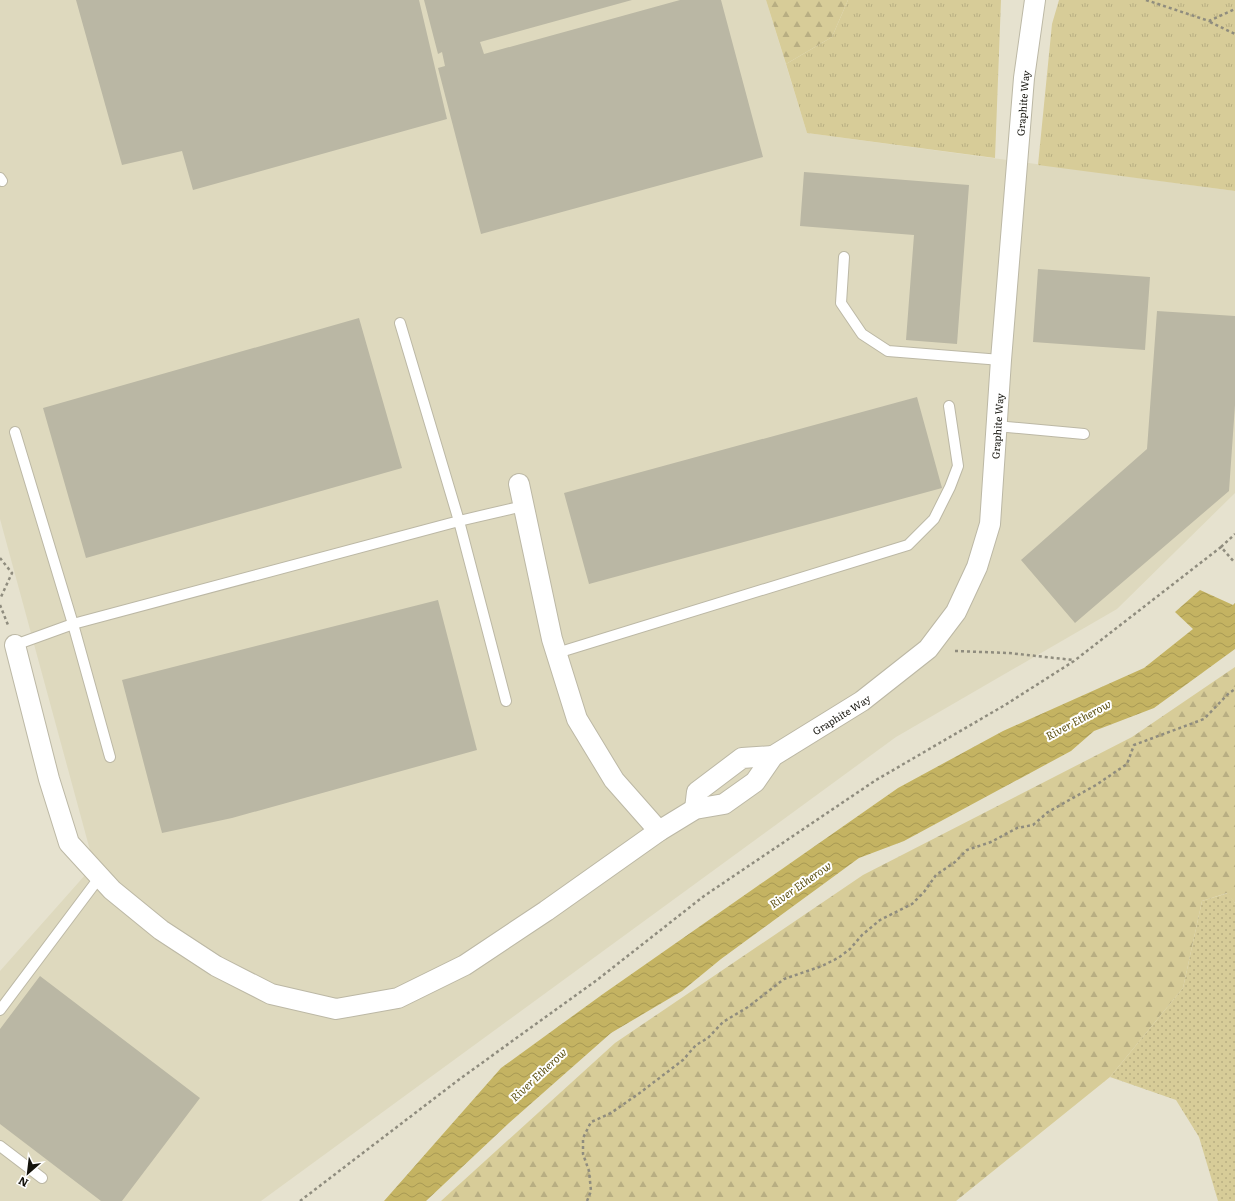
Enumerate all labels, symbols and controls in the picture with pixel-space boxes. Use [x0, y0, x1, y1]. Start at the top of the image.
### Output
street label: Graphite Way [1012, 69, 1033, 136]
street label: Graphite Way [987, 392, 1006, 459]
street label: Graphite Way [809, 690, 873, 738]
water label: River Etherow [1042, 695, 1114, 743]
water label: River Etherow [766, 857, 834, 911]
water label: River Etherow [506, 1044, 570, 1104]
north arrow [8, 1153, 48, 1193]
text: N [15, 1173, 31, 1192]

